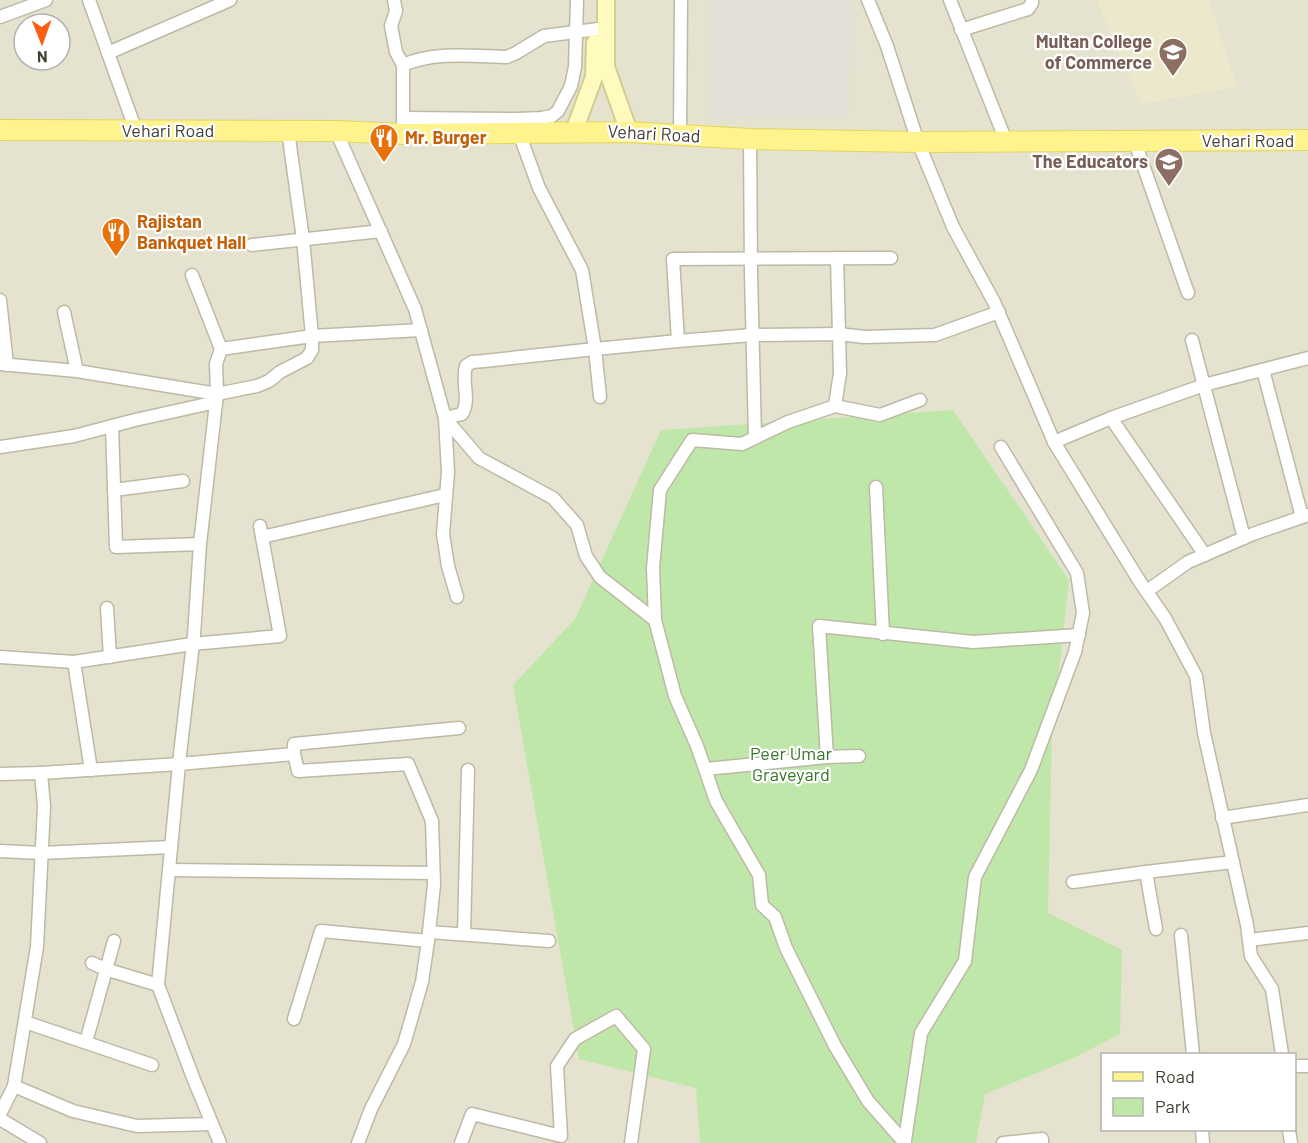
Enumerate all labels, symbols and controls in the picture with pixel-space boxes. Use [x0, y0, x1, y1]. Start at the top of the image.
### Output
north arrow [12, 12, 72, 72]
place label: Multan College of Commerce [1036, 30, 1152, 73]
school or university icon: Multan College of Commerce [1157, 36, 1189, 78]
text: N [37, 48, 48, 67]
street label: Vehari Road [122, 119, 214, 141]
street label: Vehari Road [607, 120, 701, 146]
restaurant icon: Mr. Burger [368, 122, 400, 164]
place label: Mr. Burger [405, 126, 487, 148]
street label: Vehari Road [1202, 129, 1294, 151]
school or university icon: The Educators [1153, 146, 1185, 188]
place label: The Educators [1032, 150, 1148, 172]
place label: Rajistan Bankquet Hall [137, 210, 246, 253]
restaurant icon: Rajistan Bankquet Hall [100, 216, 132, 258]
park label: Peer Umar Graveyard [750, 742, 832, 785]
legend [1101, 1053, 1296, 1131]
text: Road [1155, 1065, 1195, 1087]
text: Park [1155, 1095, 1190, 1117]

